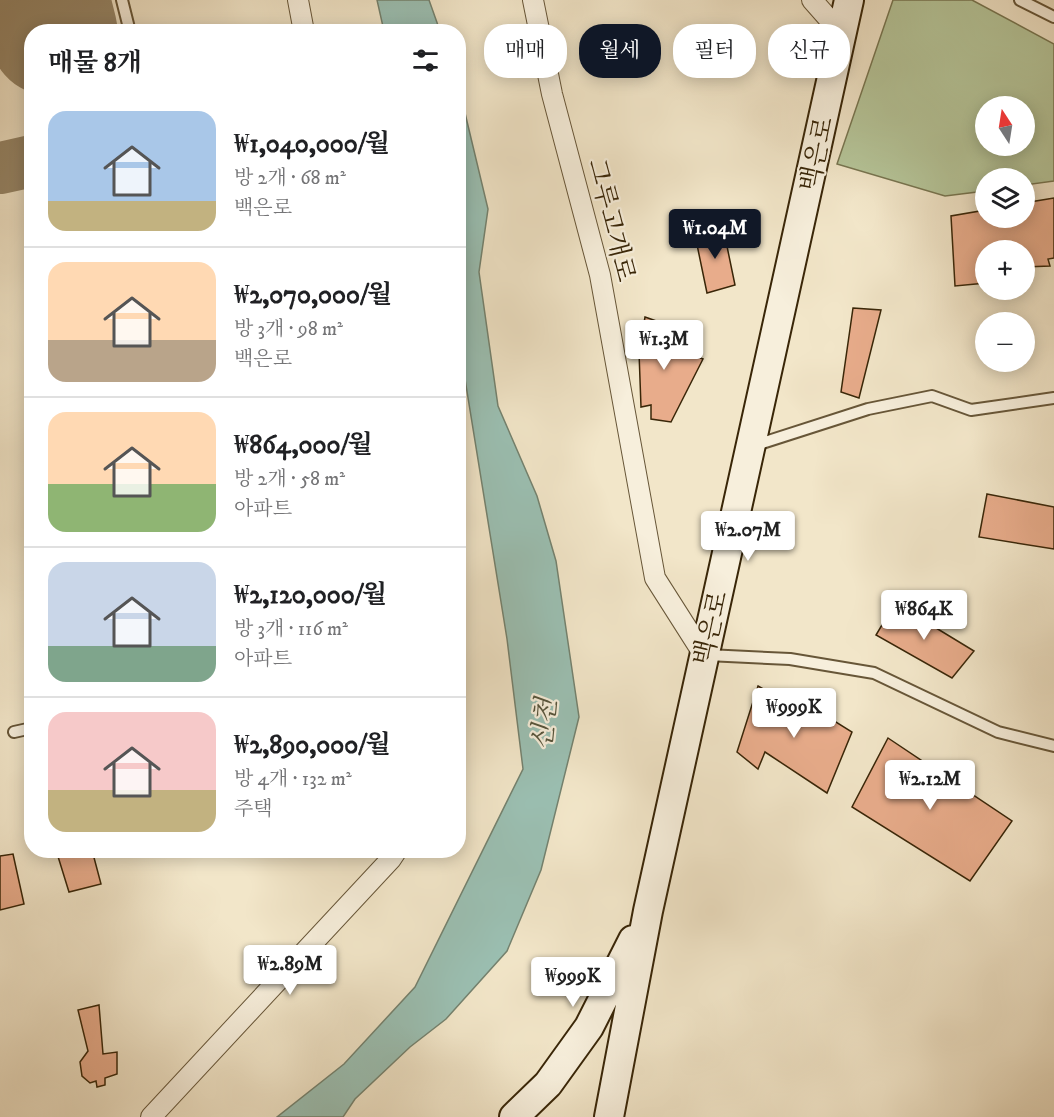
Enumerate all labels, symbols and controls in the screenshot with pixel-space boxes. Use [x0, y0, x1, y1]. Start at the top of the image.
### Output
chip: 매매 [484, 24, 567, 78]
chip: 월세 [579, 24, 661, 78]
chip: 필터 [673, 24, 756, 78]
chip: 신규 [768, 24, 850, 78]
icon: filters [409, 44, 442, 77]
text: 매물 8개 [48, 47, 142, 80]
north arrow [975, 96, 1035, 156]
map controls [975, 96, 1035, 372]
street label: 백은로 [793, 114, 841, 195]
text: ₩1,040,000/월 [234, 128, 390, 161]
icon: home [96, 135, 168, 207]
street label: 그루고개로 [579, 155, 642, 285]
text: 방 2개 · 68 m² [234, 166, 346, 191]
button: layers [975, 168, 1035, 228]
text: 백은로 [234, 196, 292, 221]
pin: ₩1.04M [666, 209, 764, 260]
text: ₩1.04M [683, 216, 747, 241]
button: + [975, 240, 1035, 300]
text: ₩2,070,000/월 [234, 279, 392, 312]
icon: home [96, 286, 168, 358]
button: − [975, 312, 1035, 372]
text: 방 3개 · 98 m² [234, 317, 343, 342]
pin: ₩1.3M [622, 320, 706, 371]
text: ₩1.3M [639, 327, 689, 352]
text: 백은로 [234, 347, 292, 372]
text: ₩864,000/월 [234, 429, 373, 462]
icon: home [96, 436, 168, 508]
text: 방 2개 · 58 m² [234, 467, 345, 492]
text: 아파트 [234, 497, 292, 522]
pin: ₩2.07M [699, 511, 797, 562]
text: ₩2.07M [715, 518, 781, 543]
text: ₩2,120,000/월 [234, 579, 387, 612]
icon: home [96, 586, 168, 658]
street label: 백은로 [687, 588, 736, 669]
pin: ₩864K [882, 590, 966, 641]
text: ₩864K [895, 597, 953, 622]
text: 방 3개 · 116 m² [234, 617, 348, 642]
text: 아파트 [234, 647, 292, 672]
pin: ₩999K [752, 688, 836, 739]
water label: 신천 [525, 694, 565, 752]
text: ₩999K [766, 695, 822, 720]
text: ₩2,890,000/월 [234, 729, 391, 762]
icon: home [96, 736, 168, 808]
pin: ₩2.12M [881, 760, 979, 811]
text: 방 4개 · 132 m² [234, 767, 352, 792]
text: ₩2.12M [899, 767, 961, 792]
text: 주택 [234, 797, 273, 822]
pin: ₩2.89M [241, 945, 339, 996]
text: ₩2.89M [258, 952, 322, 977]
pin: ₩999K [531, 957, 615, 1008]
text: ₩999K [545, 964, 601, 989]

